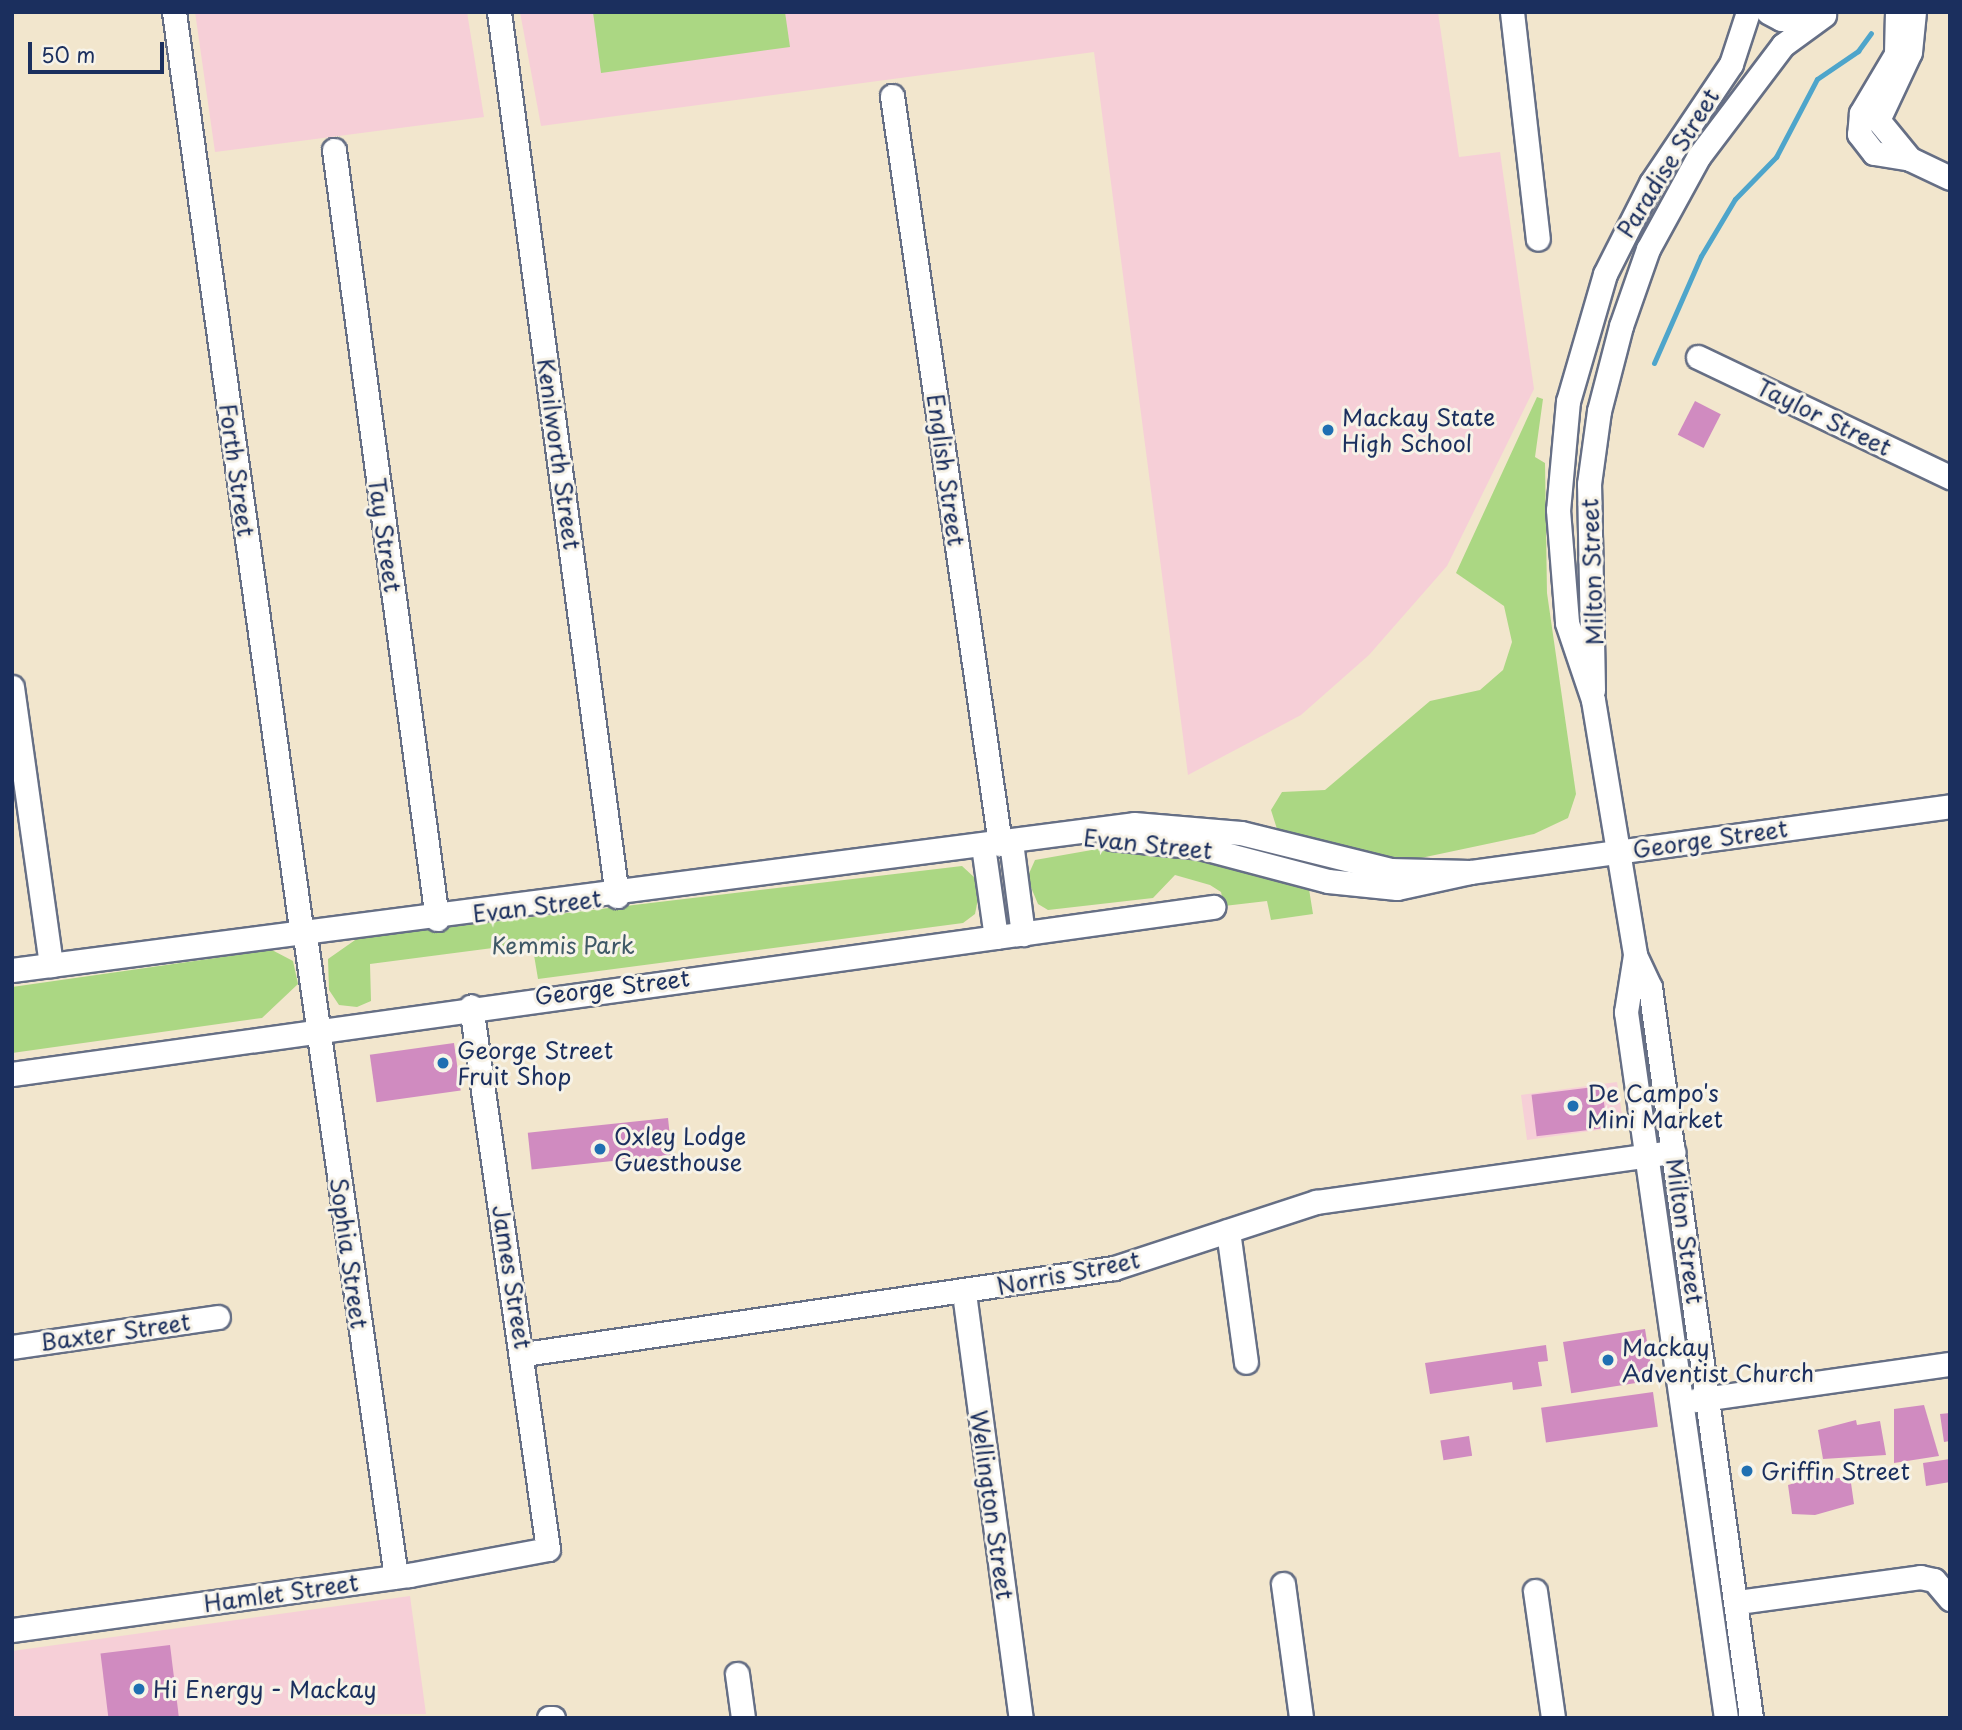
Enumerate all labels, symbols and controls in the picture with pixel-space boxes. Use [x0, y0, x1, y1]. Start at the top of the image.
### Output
scale bar [32, 28, 168, 72]
text: 50 m [41, 38, 95, 70]
street label: Paradise Street [1611, 84, 1725, 242]
street label: Kenilworth Street [532, 356, 586, 552]
street label: Taylor Street [1752, 372, 1896, 462]
street label: English Street [922, 392, 970, 548]
street label: Forth Street [214, 401, 260, 539]
place label: Mackay State High School [1342, 403, 1496, 457]
marker: Mackay State High School [1320, 422, 1336, 438]
street label: Tay Street [363, 476, 407, 594]
street label: Milton Street [1576, 498, 1608, 646]
street label: George Street [1631, 814, 1789, 864]
street label: Evan Street [1082, 824, 1214, 864]
street label: Evan Street [471, 884, 603, 928]
park label: Kemmis Park [491, 931, 635, 959]
street label: George Street [533, 964, 691, 1010]
place label: George Street Fruit Shop [457, 1036, 613, 1090]
marker: George Street Fruit Shop [435, 1055, 451, 1071]
place label: De Campo's Mini Market [1587, 1079, 1724, 1133]
marker: De Campo's Mini Market [1565, 1098, 1581, 1114]
place label: Oxley Lodge Guesthouse [614, 1122, 747, 1176]
marker: Oxley Lodge Guesthouse [592, 1141, 608, 1157]
street label: Milton Street [1661, 1157, 1709, 1305]
street label: Sophia Street [325, 1176, 373, 1330]
street label: James Street [487, 1202, 537, 1352]
street label: Norris Street [994, 1246, 1142, 1300]
street label: Baxter Street [37, 1308, 193, 1356]
place label: Mackay Adventist Church [1622, 1333, 1814, 1387]
marker: Mackay Adventist Church [1600, 1352, 1616, 1368]
street label: Wellington Street [965, 1409, 1019, 1601]
place label: Griffin Street [1761, 1457, 1911, 1485]
marker: Griffin Street [1739, 1463, 1755, 1479]
street label: Hamlet Street [201, 1568, 361, 1618]
place label: Hi Energy - Mackay [153, 1675, 376, 1703]
marker: Hi Energy - Mackay [131, 1681, 147, 1697]

